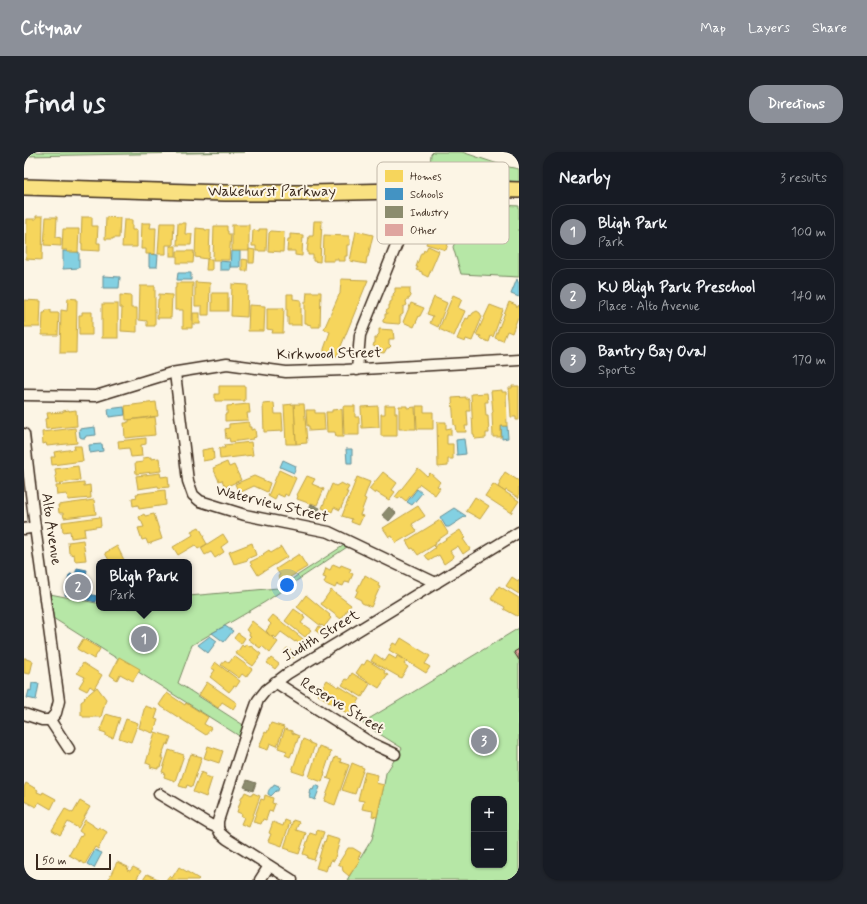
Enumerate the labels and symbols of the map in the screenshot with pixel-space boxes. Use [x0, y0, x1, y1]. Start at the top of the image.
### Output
legend [377, 162, 509, 244]
text: Homes [410, 170, 442, 184]
street label: Wakehurst Parkway [208, 182, 336, 202]
text: Schools [410, 188, 444, 202]
text: Industry [410, 206, 449, 220]
text: Other [410, 224, 437, 238]
street label: Kirkwood Street [276, 343, 382, 365]
street label: Waterview Street [214, 480, 330, 528]
street label: Alto Avenue [36, 491, 66, 567]
pin: 2 [65, 572, 91, 602]
your location [277, 575, 297, 595]
street label: Judith Street [279, 605, 363, 667]
pin: 1 [131, 624, 157, 654]
street label: Reserve Street [296, 673, 388, 739]
pin: 3 [471, 726, 497, 756]
scale bar [36, 852, 111, 871]

